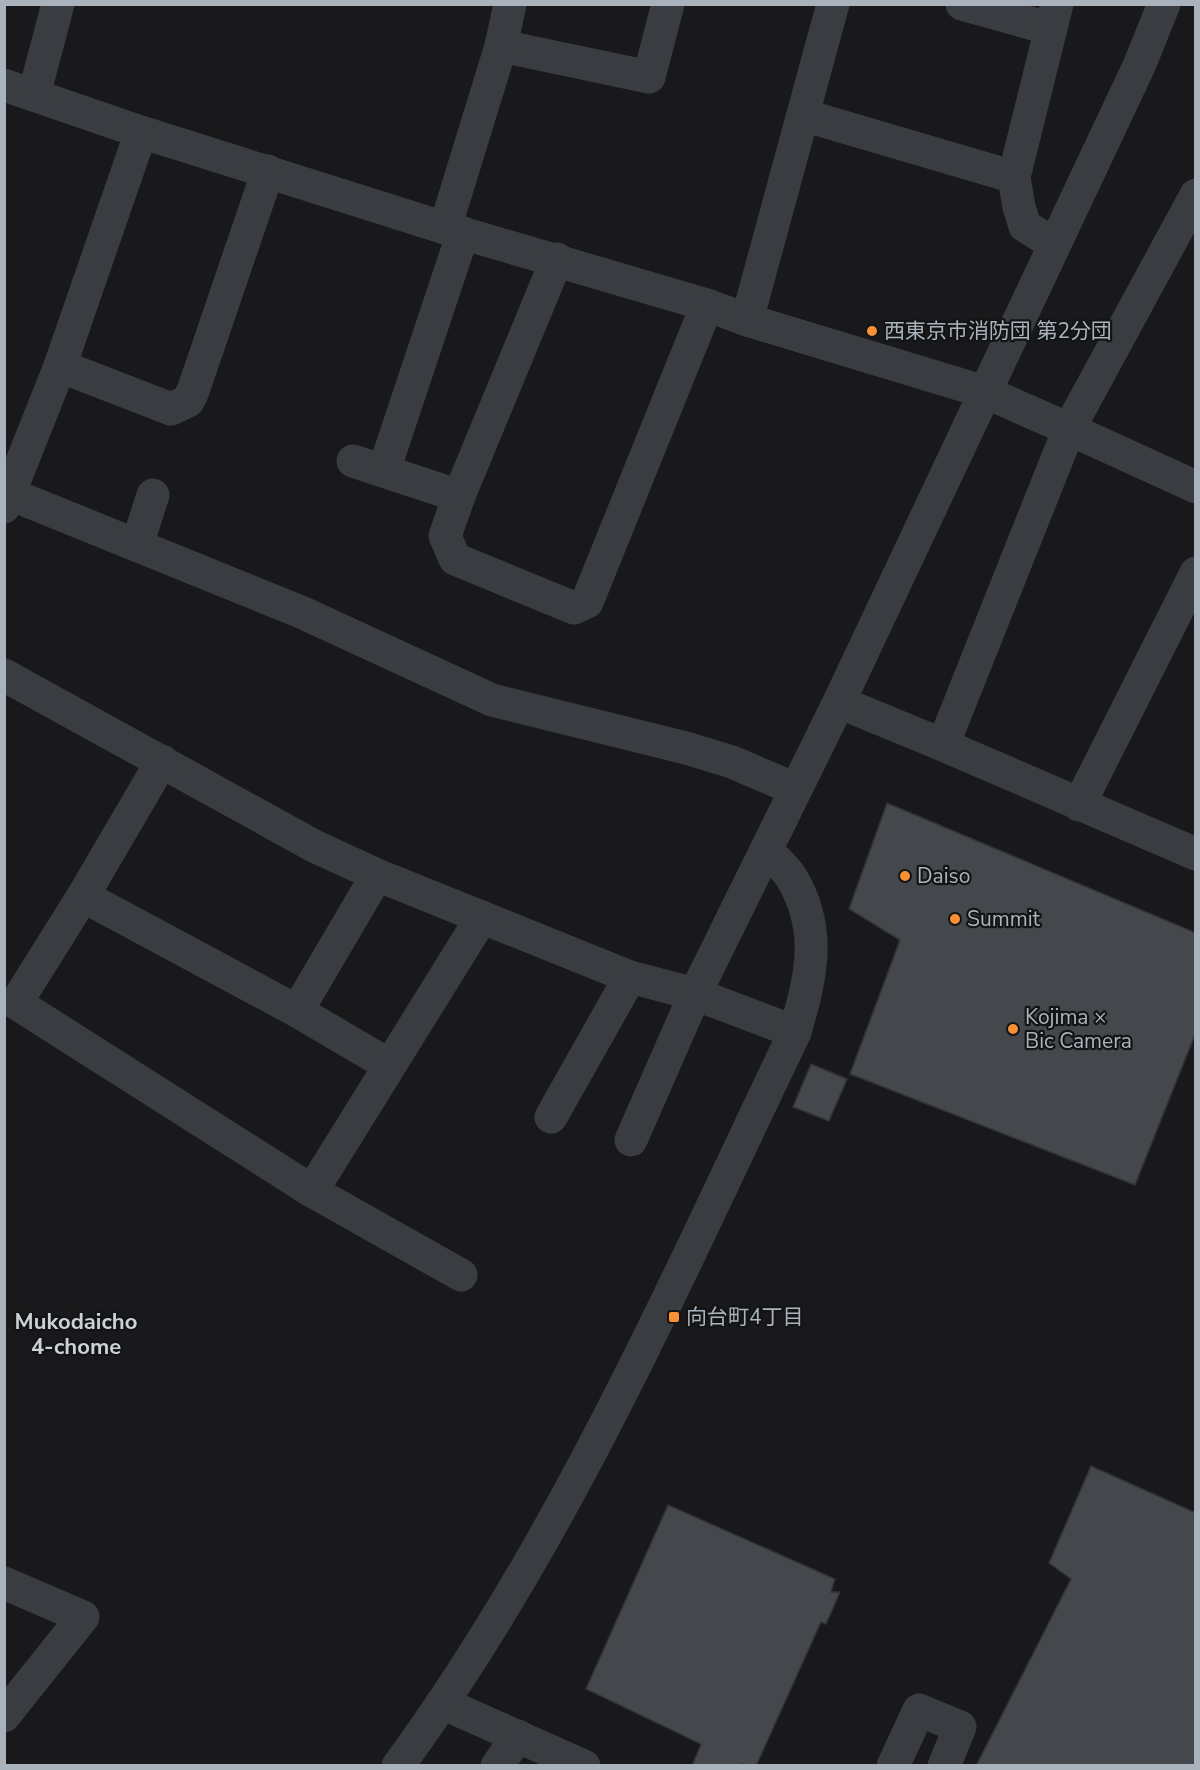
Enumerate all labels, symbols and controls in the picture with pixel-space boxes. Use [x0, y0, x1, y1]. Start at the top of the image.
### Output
place label: 西東京市消防団 第2分団 [884, 317, 1112, 345]
marker: 西東京市消防団 第2分団 [865, 324, 879, 338]
place label: Daiso [917, 862, 970, 890]
marker: Daiso [898, 869, 912, 883]
place label: Summit [967, 905, 1041, 933]
marker: Summit [948, 912, 962, 926]
place label: Kojima × Bic Camera [1025, 1003, 1132, 1055]
marker: Kojima × Bic Camera [1006, 1022, 1020, 1036]
place label: 向台町4丁目 [686, 1303, 804, 1331]
district label: Mukodaicho 4-chome [15, 1307, 137, 1362]
marker: 向台町4丁目 [667, 1310, 681, 1324]

